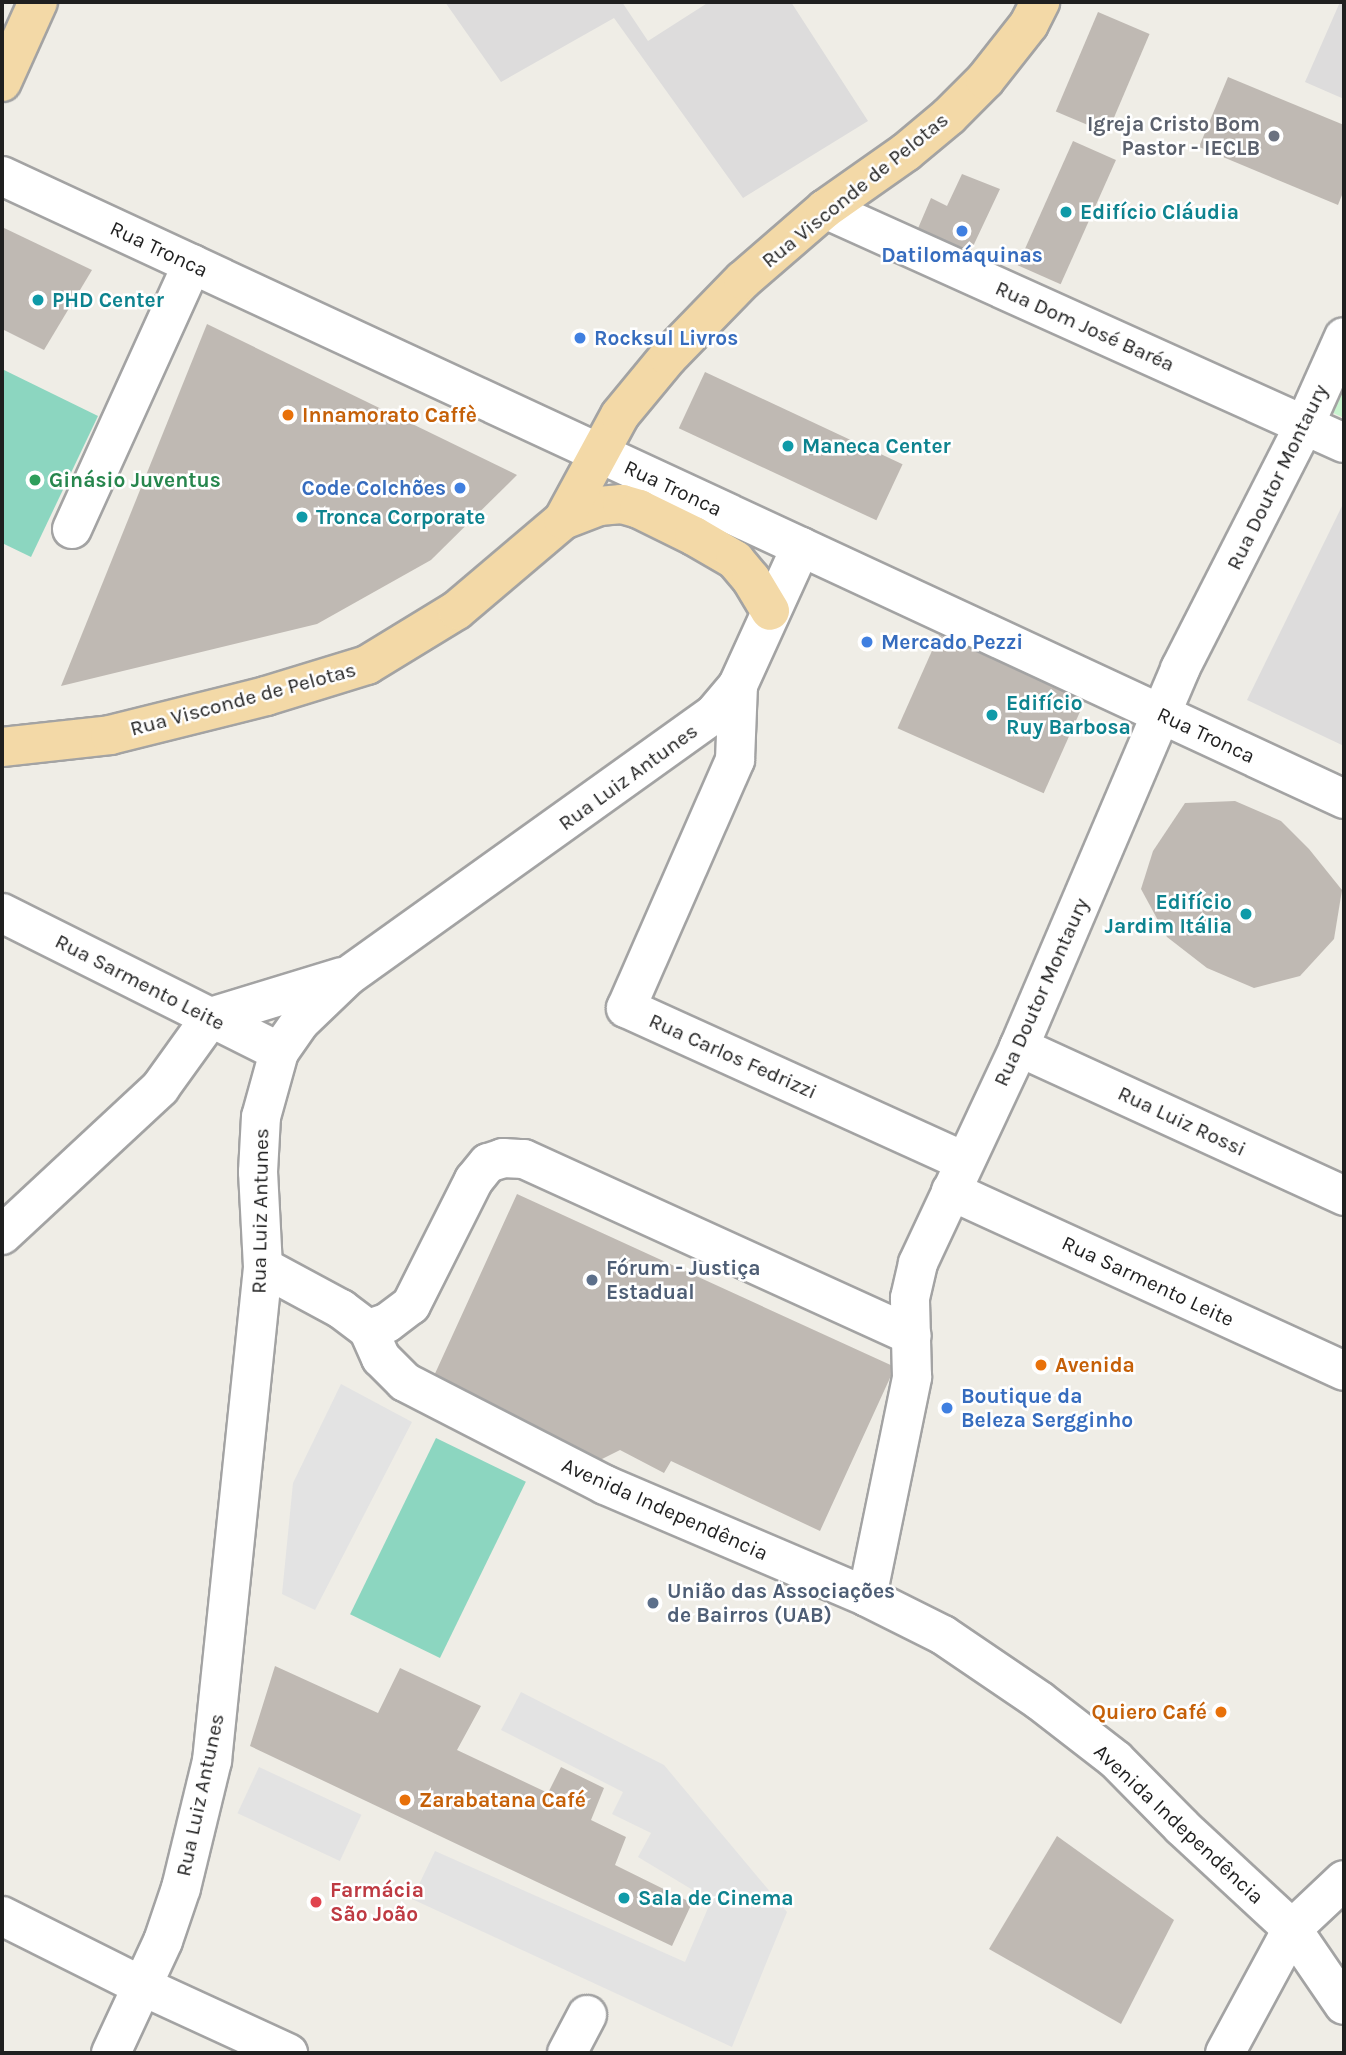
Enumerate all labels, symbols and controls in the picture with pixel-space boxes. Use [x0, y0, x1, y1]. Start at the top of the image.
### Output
street label: Rua Visconde de Pelotas [757, 107, 953, 273]
place label: Igreja Cristo Bom Pastor - IECLB [1087, 111, 1260, 161]
marker: Igreja Cristo Bom Pastor - IECLB [1266, 128, 1282, 144]
place label: Edifício Cláudia [1080, 199, 1239, 225]
marker: Edifício Cláudia [1058, 204, 1074, 220]
street label: Rua Tronca [106, 215, 212, 283]
marker: Datilomáquinas [954, 223, 970, 239]
place label: Datilomáquinas [881, 242, 1043, 268]
street label: Rua Dom José Baréa [992, 275, 1178, 377]
place label: PHD Center [52, 287, 164, 313]
marker: PHD Center [30, 292, 46, 308]
place label: Rocksul Livros [594, 325, 738, 351]
marker: Rocksul Livros [572, 330, 588, 346]
street label: Rua Doutor Montaury [1221, 380, 1333, 574]
place label: Innamorato Caffè [302, 402, 477, 428]
marker: Innamorato Caffè [280, 407, 296, 423]
place label: Maneca Center [802, 433, 951, 459]
marker: Maneca Center [780, 438, 796, 454]
street label: Rua Tronca [620, 454, 726, 522]
place label: Ginásio Juventus [49, 467, 221, 493]
marker: Ginásio Juventus [27, 472, 43, 488]
place label: Code Colchões [302, 475, 446, 501]
marker: Code Colchões [452, 480, 468, 496]
place label: Tronca Corporate [316, 504, 485, 530]
marker: Tronca Corporate [294, 509, 310, 525]
place label: Mercado Pezzi [881, 629, 1023, 655]
marker: Mercado Pezzi [859, 634, 875, 650]
street label: Rua Visconde de Pelotas [127, 657, 359, 741]
place label: Edifício Ruy Barbosa [1006, 690, 1131, 740]
street label: Rua Tronca [1153, 701, 1259, 769]
marker: Edifício Ruy Barbosa [984, 707, 1000, 723]
street label: Rua Luiz Antunes [554, 718, 702, 836]
place label: Edifício Jardim Itália [1105, 889, 1232, 939]
street label: Rua Doutor Montaury [988, 894, 1094, 1090]
marker: Edifício Jardim Itália [1238, 906, 1254, 922]
street label: Rua Sarmento Leite [51, 928, 229, 1036]
street label: Rua Carlos Fedrizzi [645, 1008, 821, 1104]
street label: Rua Luiz Rossi [1114, 1080, 1250, 1162]
street label: Rua Luiz Antunes [246, 1128, 274, 1294]
street label: Rua Sarmento Leite [1058, 1230, 1238, 1332]
place label: Fórum - Justiça Estadual [606, 1255, 761, 1305]
marker: Fórum - Justiça Estadual [584, 1272, 600, 1288]
place label: Avenida [1055, 1352, 1135, 1378]
marker: Avenida [1033, 1357, 1049, 1373]
place label: Boutique da Beleza Sergginho [961, 1383, 1133, 1433]
marker: Boutique da Beleza Sergginho [939, 1400, 955, 1416]
street label: Avenida Independência [558, 1452, 772, 1566]
place label: União das Associações de Bairros (UAB) [667, 1578, 895, 1628]
marker: União das Associações de Bairros (UAB) [645, 1595, 661, 1611]
place label: Quiero Café [1092, 1699, 1207, 1725]
marker: Quiero Café [1213, 1704, 1229, 1720]
street label: Rua Luiz Antunes [170, 1711, 230, 1879]
street label: Avenida Independência [1089, 1739, 1269, 1909]
place label: Zarabatana Café [419, 1787, 586, 1813]
marker: Zarabatana Café [397, 1792, 413, 1808]
place label: Farmácia São João [330, 1877, 424, 1927]
place label: Sala de Cinema [638, 1885, 794, 1911]
marker: Sala de Cinema [616, 1890, 632, 1906]
marker: Farmácia São João [308, 1894, 324, 1910]

